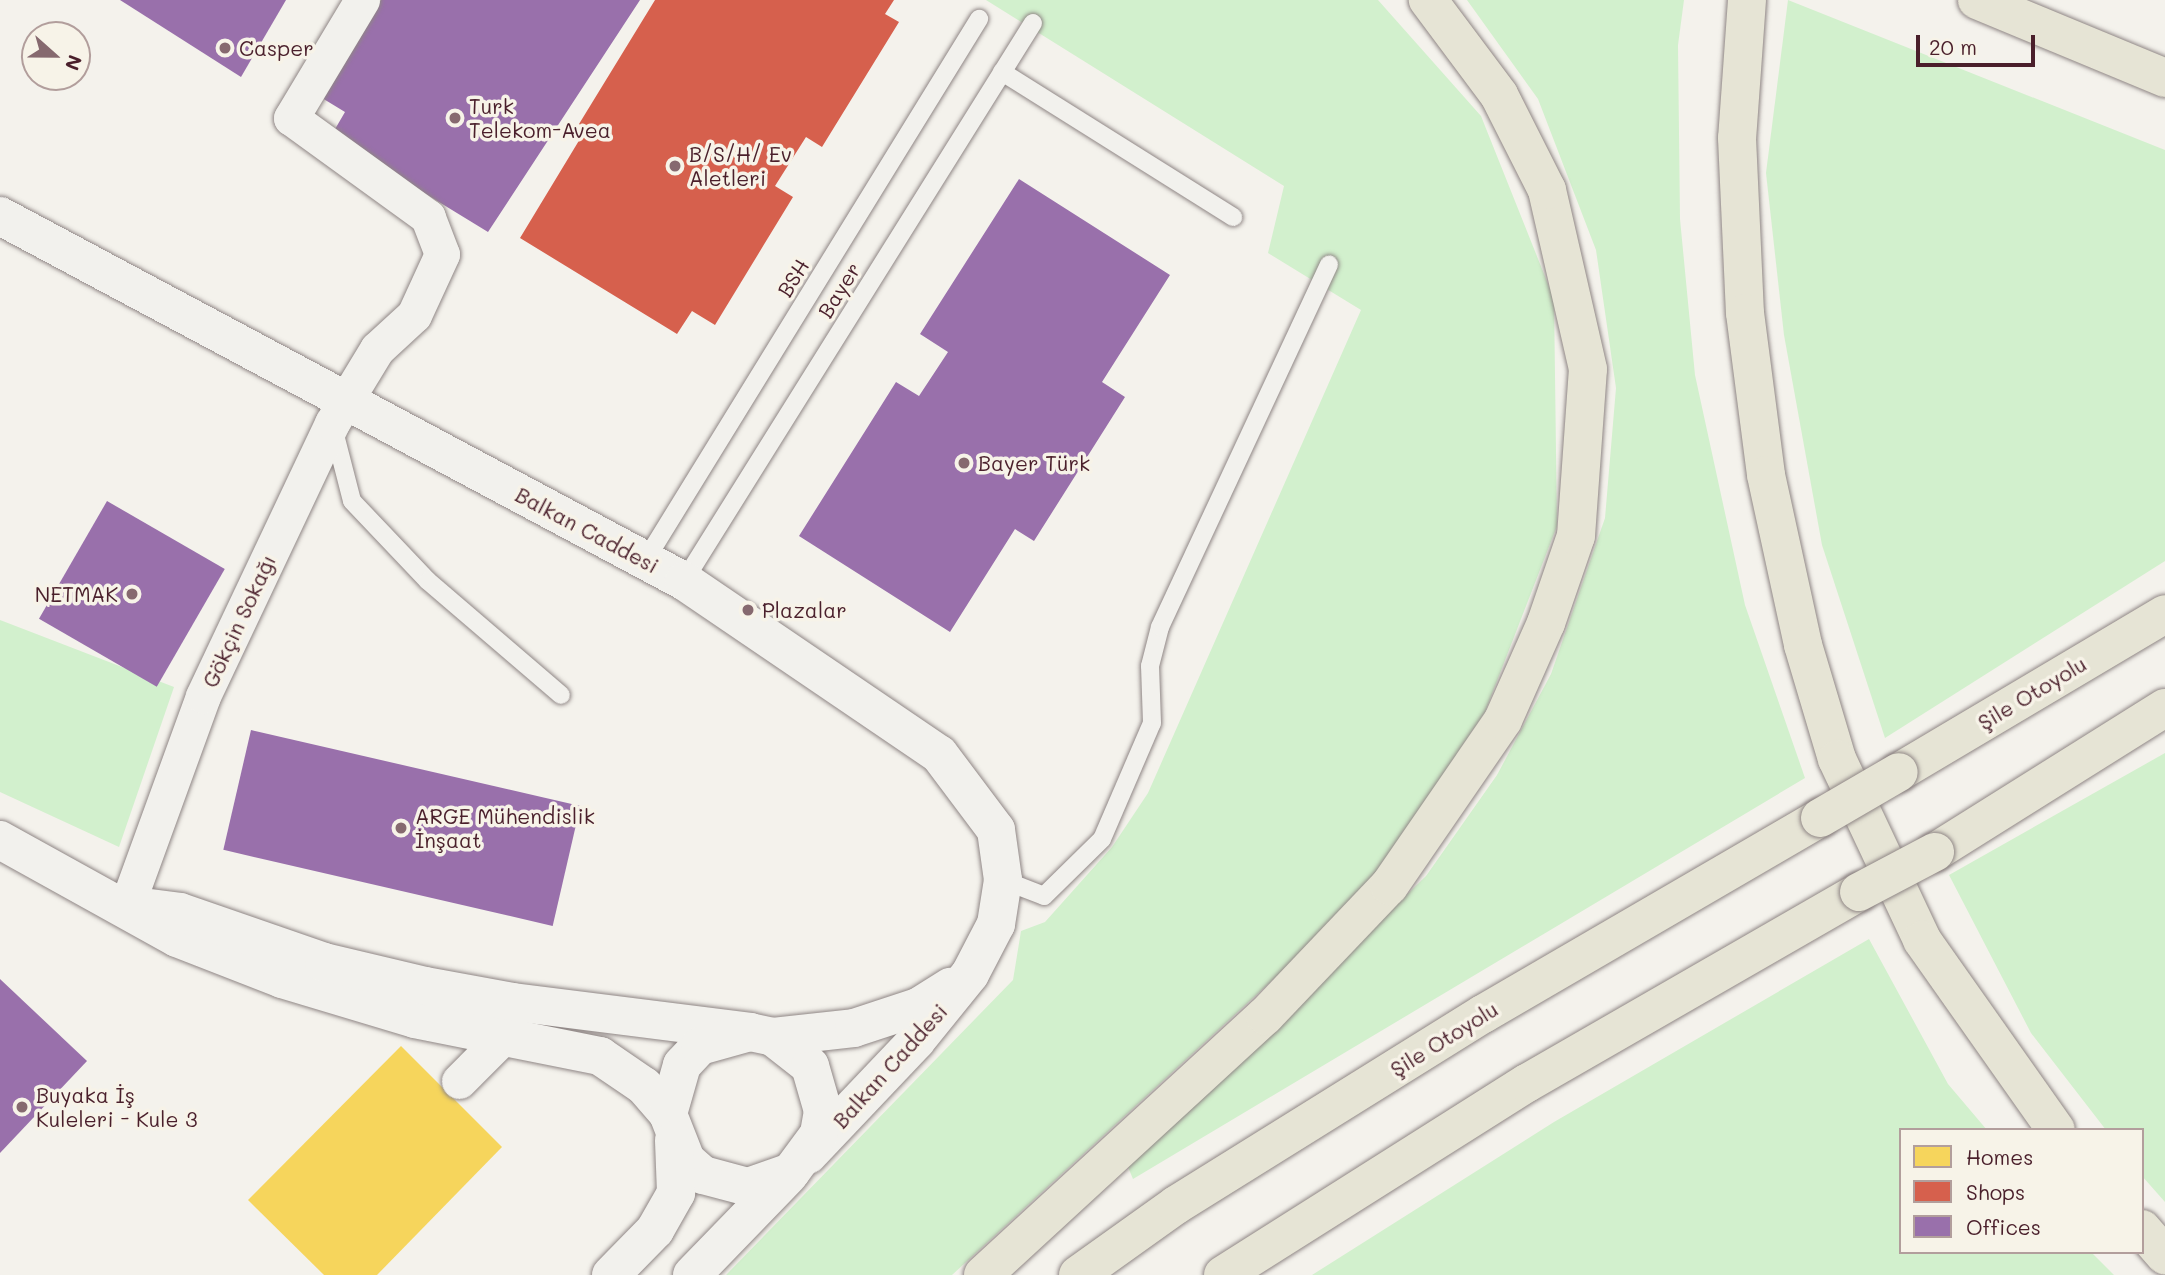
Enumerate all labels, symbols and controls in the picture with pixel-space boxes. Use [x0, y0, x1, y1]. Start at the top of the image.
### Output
north arrow [21, 21, 91, 91]
scale bar [1920, 21, 2039, 65]
text: 20 m [1929, 33, 1977, 60]
place label: Casper [239, 35, 314, 61]
marker: Casper [217, 40, 233, 56]
text: N [60, 52, 88, 74]
place label: Turk Telekom-Avea [469, 93, 611, 143]
marker: Turk Telekom-Avea [447, 110, 463, 126]
place label: B/S/H/ Ev Aletleri [689, 141, 792, 191]
marker: B/S/H/ Ev Aletleri [667, 158, 683, 174]
street label: BSH [772, 254, 814, 302]
street label: Bayer [812, 258, 866, 322]
place label: Bayer Türk [978, 450, 1090, 476]
marker: Bayer Türk [956, 455, 972, 471]
street label: Balkan Caddesi [511, 482, 663, 578]
street label: Gökçin Sokağı [197, 551, 281, 691]
place label: NETMAK [35, 581, 118, 607]
marker: NETMAK [124, 586, 140, 602]
place label: Plazalar [762, 597, 847, 623]
marker: Plazalar [740, 602, 756, 618]
street label: Şile Otoyolu [1973, 651, 2091, 735]
place label: ARGE Mühendislik İnşaat [415, 803, 595, 853]
marker: ARGE Mühendislik İnşaat [393, 820, 409, 836]
street label: Şile Otoyolu [1386, 996, 1502, 1082]
street label: Balkan Caddesi [828, 999, 952, 1133]
place label: Buyaka İş Kuleleri - Kule 3 [36, 1082, 198, 1132]
marker: Buyaka İş Kuleleri - Kule 3 [14, 1099, 30, 1115]
legend [1899, 1128, 2144, 1254]
text: Homes [1966, 1143, 2033, 1170]
text: Shops [1966, 1178, 2025, 1205]
text: Offices [1966, 1213, 2041, 1240]

